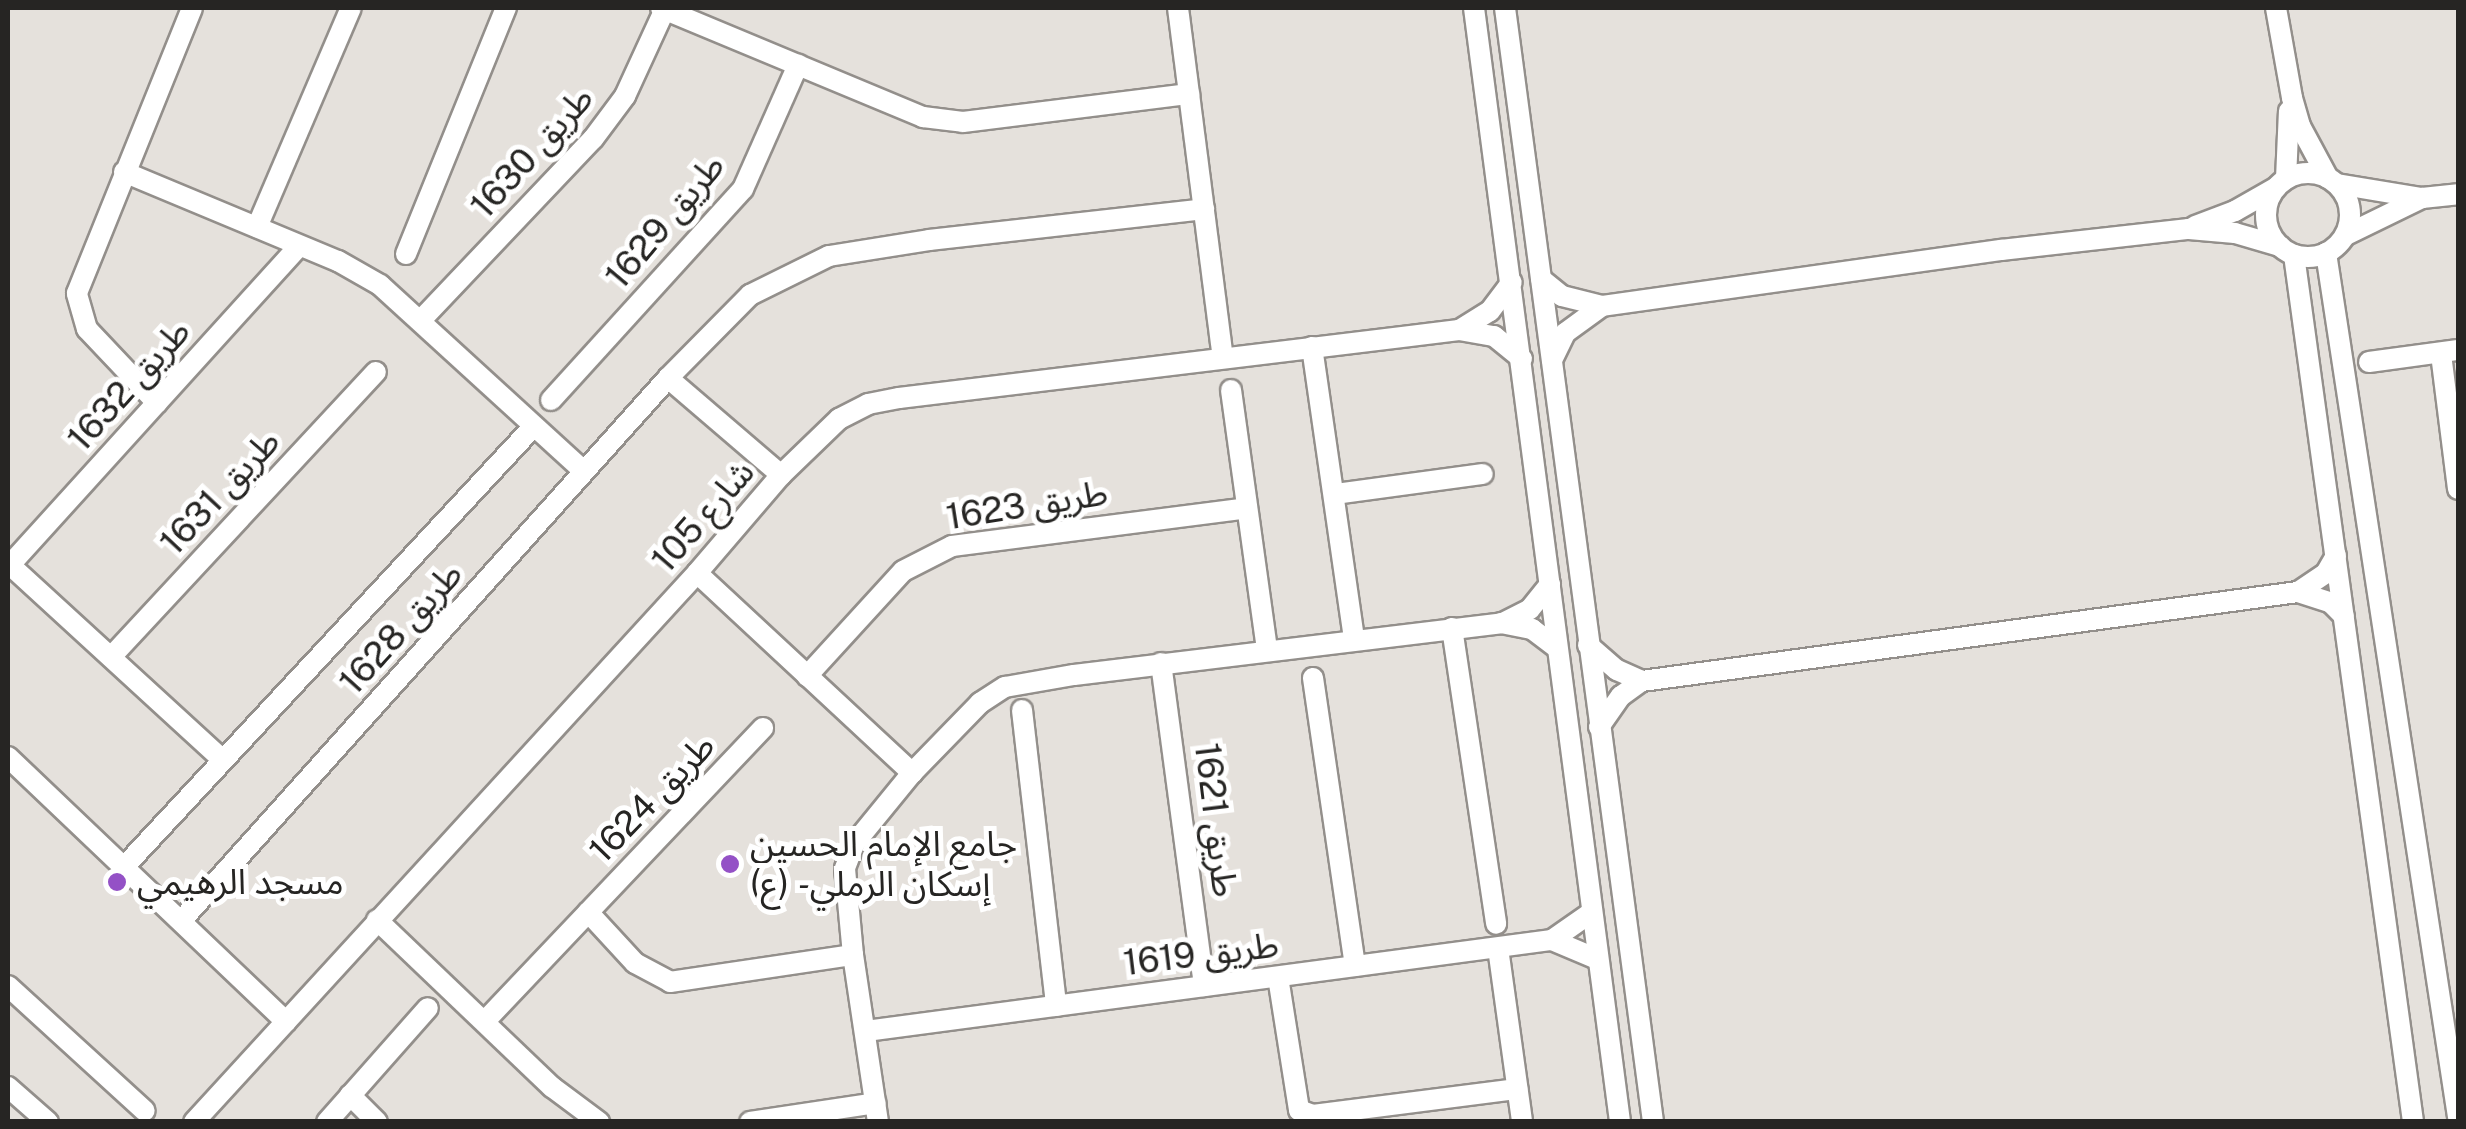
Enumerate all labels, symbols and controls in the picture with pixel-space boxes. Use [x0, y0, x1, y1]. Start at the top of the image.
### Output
street label: طريق 1630 [462, 77, 602, 227]
street label: طريق 1629 [597, 145, 733, 297]
street label: طريق 1632 [59, 311, 199, 459]
street label: طريق 1631 [151, 421, 289, 563]
street label: شارع 105 [643, 451, 763, 581]
street label: طريق 1623 [943, 472, 1111, 538]
street label: طريق 1628 [331, 553, 471, 703]
street label: طريق 1624 [580, 725, 724, 871]
street label: طريق 1621 [1186, 741, 1246, 899]
place label: جامع الإمام الحسين (ع) - إسكان الرملي [750, 823, 1017, 905]
marker: جامع الإمام الحسين (ع) - إسكان الرملي [719, 853, 741, 875]
place label: مسجد الرهيمي [137, 861, 344, 903]
marker: مسجد الرهيمي [106, 871, 128, 893]
street label: طريق 1619 [1121, 924, 1281, 984]

